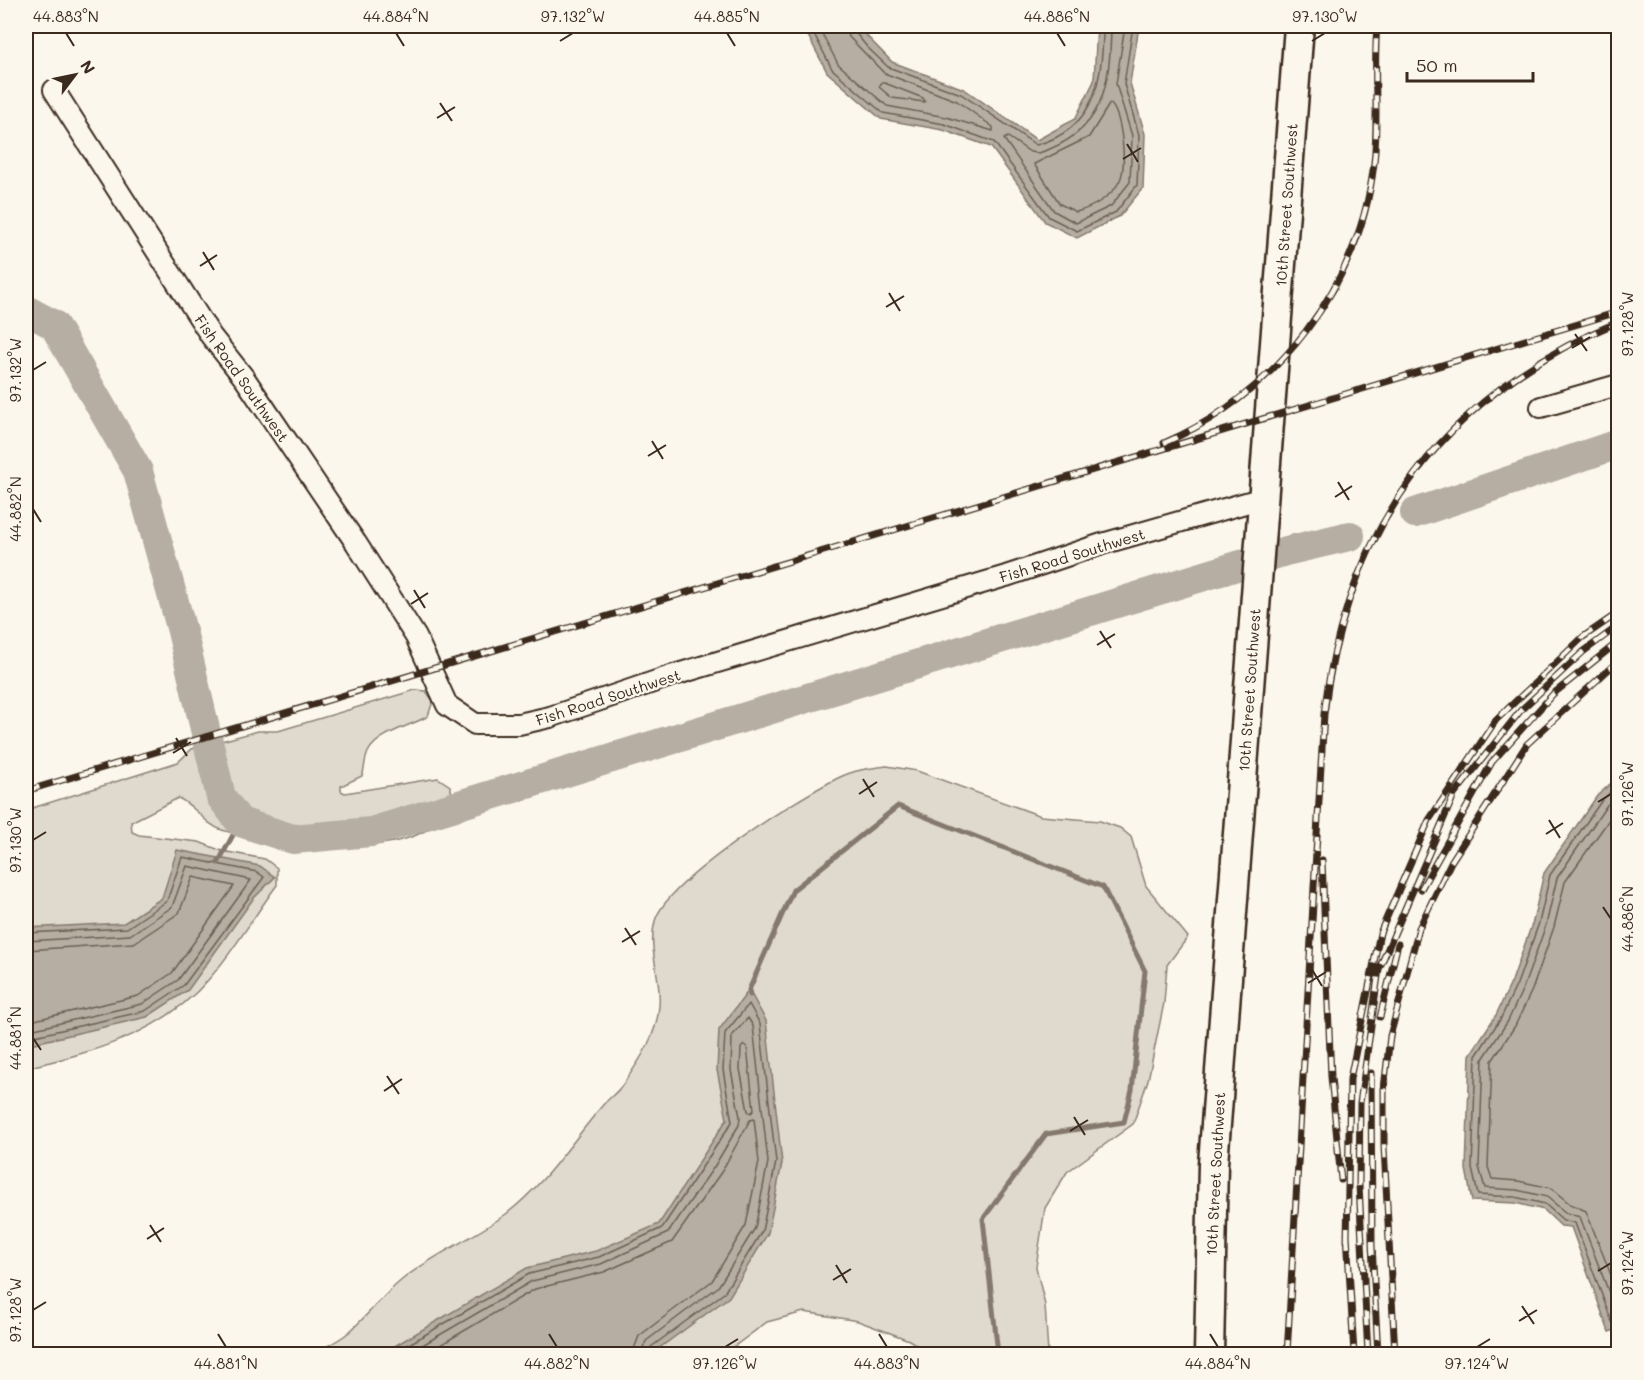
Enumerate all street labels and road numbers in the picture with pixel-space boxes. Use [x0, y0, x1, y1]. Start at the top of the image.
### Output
street label: 10th Street Southwest [1270, 123, 1302, 287]
street label: Fish Road Southwest [190, 310, 294, 446]
street label: Fish Road Southwest [997, 523, 1147, 587]
street label: 10th Street Southwest [1233, 608, 1265, 772]
street label: Fish Road Southwest [533, 664, 683, 730]
street label: 10th Street Southwest [1201, 1092, 1229, 1256]

